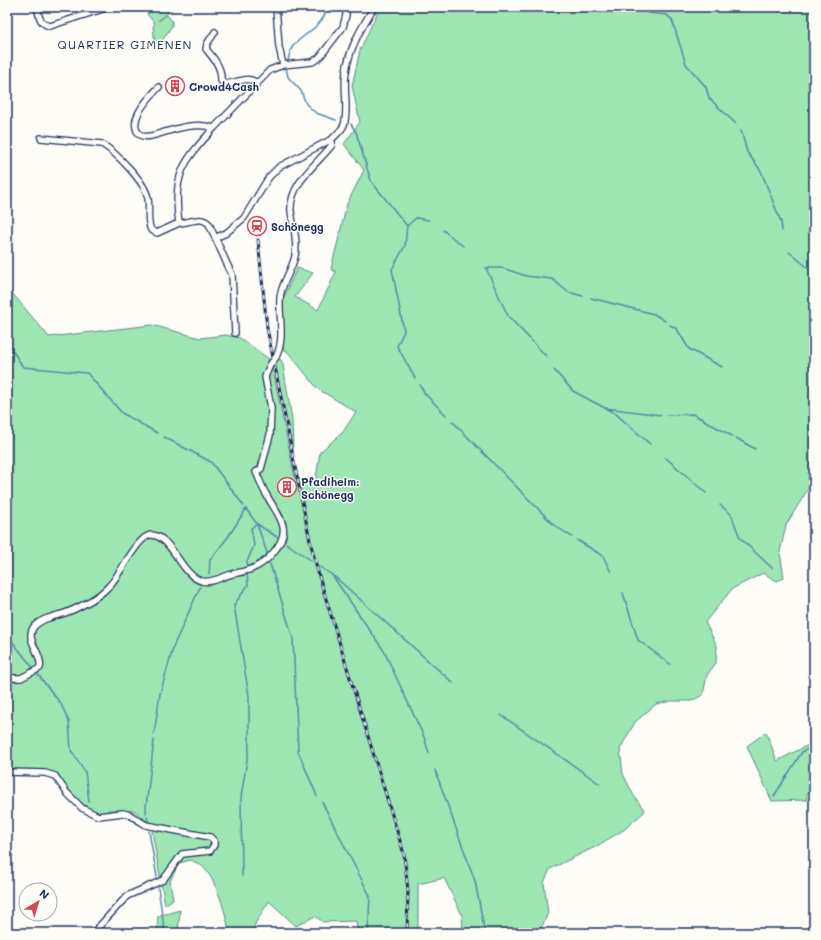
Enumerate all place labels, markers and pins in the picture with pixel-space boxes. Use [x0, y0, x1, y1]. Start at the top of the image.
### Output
building icon: Crowd4Cash [164, 75, 186, 97]
place label: Crowd4Cash [189, 79, 259, 94]
station icon: Schönegg [246, 215, 268, 237]
place label: Schönegg [271, 219, 324, 234]
place label: Pfadiheim: Schönegg [301, 474, 360, 502]
building icon: Pfadiheim: Schönegg [276, 476, 298, 498]

